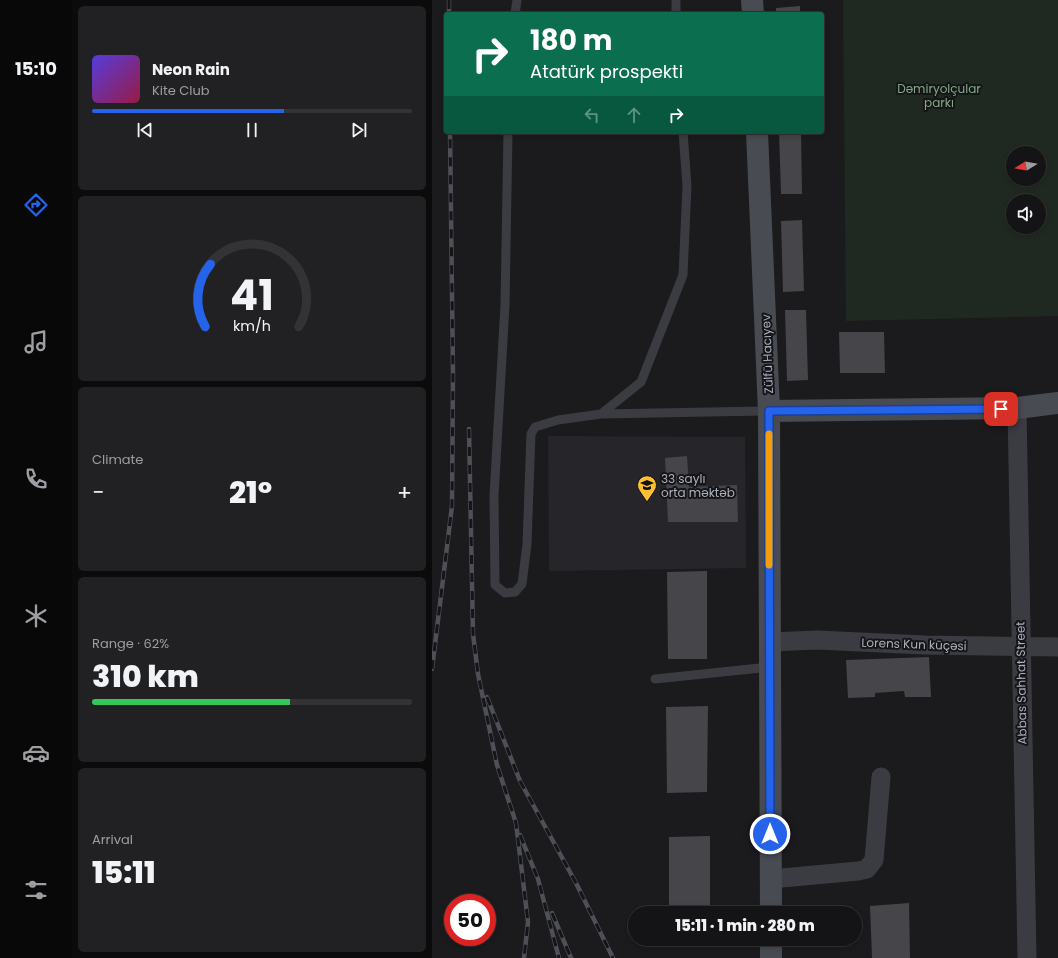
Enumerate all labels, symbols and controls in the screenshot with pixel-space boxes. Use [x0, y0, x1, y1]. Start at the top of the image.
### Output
text: 180 m [530, 21, 613, 60]
icon: right [464, 28, 516, 80]
text: 15:10 [15, 56, 57, 81]
text: Neon Rain [152, 59, 230, 80]
text: Atatürk prospekti [530, 59, 683, 84]
park label: Dəmiryolçular parkı [897, 80, 981, 111]
text: Kite Club [152, 81, 210, 100]
icon: left [581, 104, 603, 126]
icon: ahead [623, 104, 645, 126]
icon: right [665, 104, 687, 126]
icon: previous [134, 119, 156, 141]
icon: pause [241, 119, 263, 141]
icon: next [348, 119, 370, 141]
north arrow [1006, 146, 1046, 186]
map controls [1006, 146, 1046, 234]
icon: directions [22, 191, 50, 219]
button: sound [1006, 194, 1046, 234]
text: 41 [230, 265, 274, 324]
street label: Zülfü Hacıyev [757, 314, 777, 394]
text: km/h [233, 315, 271, 335]
icon: music [22, 328, 50, 356]
pin [984, 392, 1018, 426]
icon: arrive [990, 398, 1012, 420]
text: Climate [92, 450, 143, 469]
icon: phone [22, 465, 50, 493]
place label: 33 saylı orta məktəb [661, 470, 735, 501]
text: 21° [229, 471, 272, 514]
school or university icon: 33 saylı orta məktəb [636, 474, 658, 502]
text: − [92, 477, 104, 508]
text: + [397, 477, 412, 508]
icon: climate [22, 602, 50, 630]
street label: Abbas Sahhat Street [1011, 621, 1031, 745]
text: Range · 62% [92, 634, 169, 653]
street label: Lorens Kun küçəsi [861, 634, 967, 654]
text: 310 km [92, 655, 199, 698]
icon: car [22, 739, 50, 767]
position arrow [749, 813, 791, 855]
text: Arrival [92, 830, 133, 849]
text: 15:11 [92, 851, 156, 894]
icon: filters [22, 876, 50, 904]
speed limit sign: 50 [444, 894, 496, 946]
text: 15:11 · 1 min · 280 m [675, 915, 815, 936]

